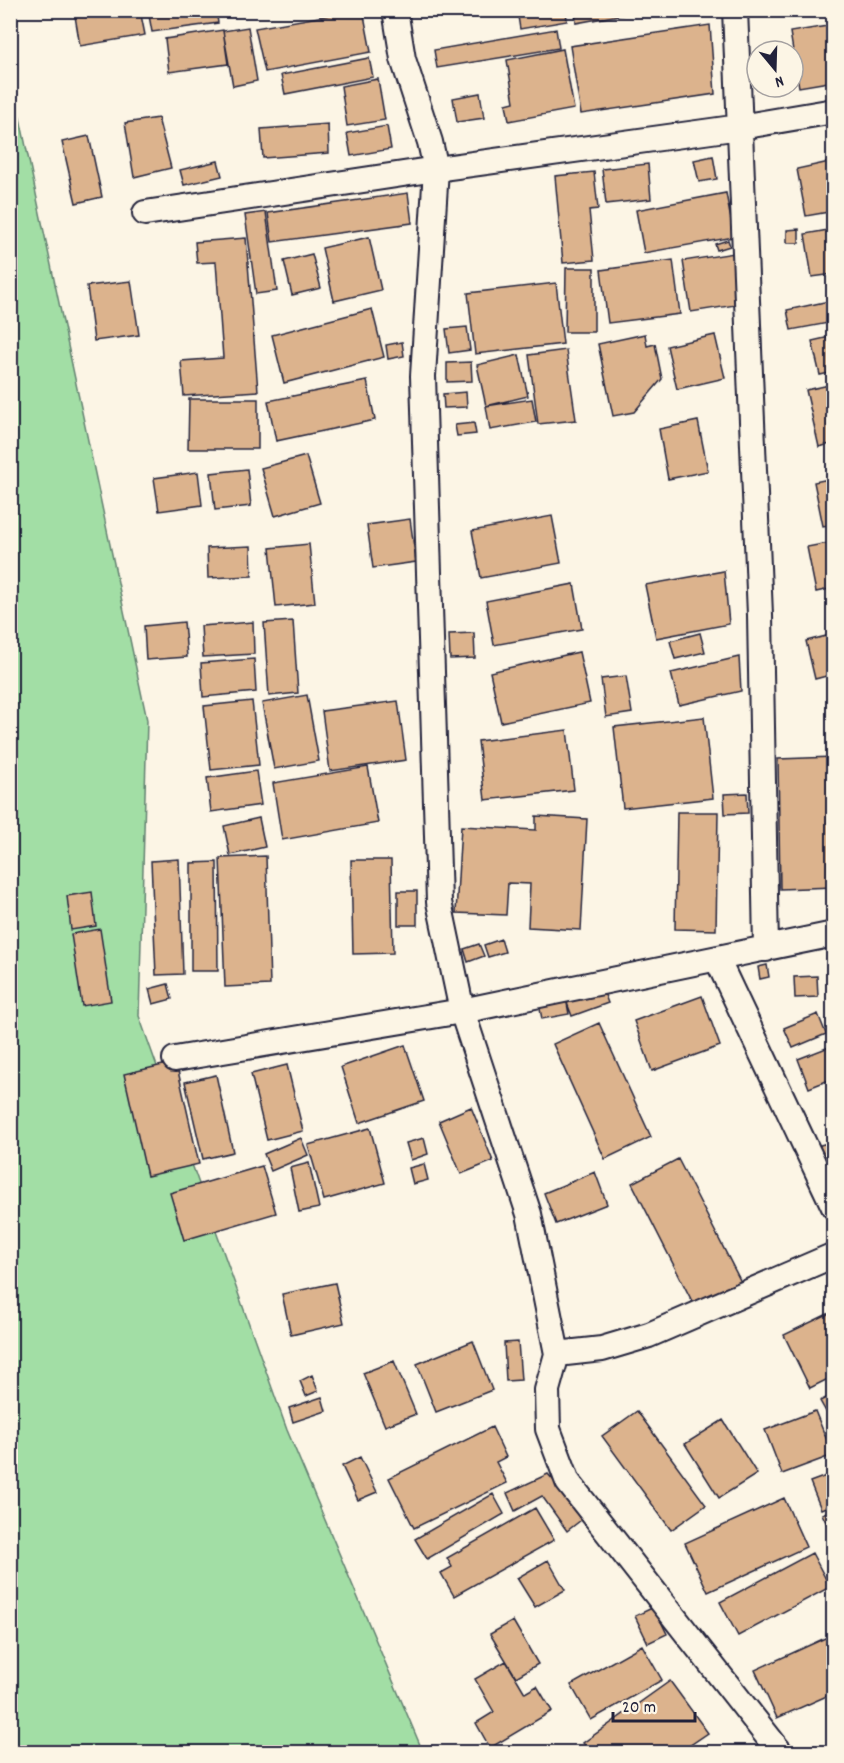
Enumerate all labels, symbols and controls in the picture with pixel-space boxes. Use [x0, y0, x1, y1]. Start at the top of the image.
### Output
north arrow [745, 39, 805, 99]
text: N [771, 69, 787, 93]
scale bar [613, 1685, 696, 1723]
text: 20 m [622, 1696, 656, 1721]

